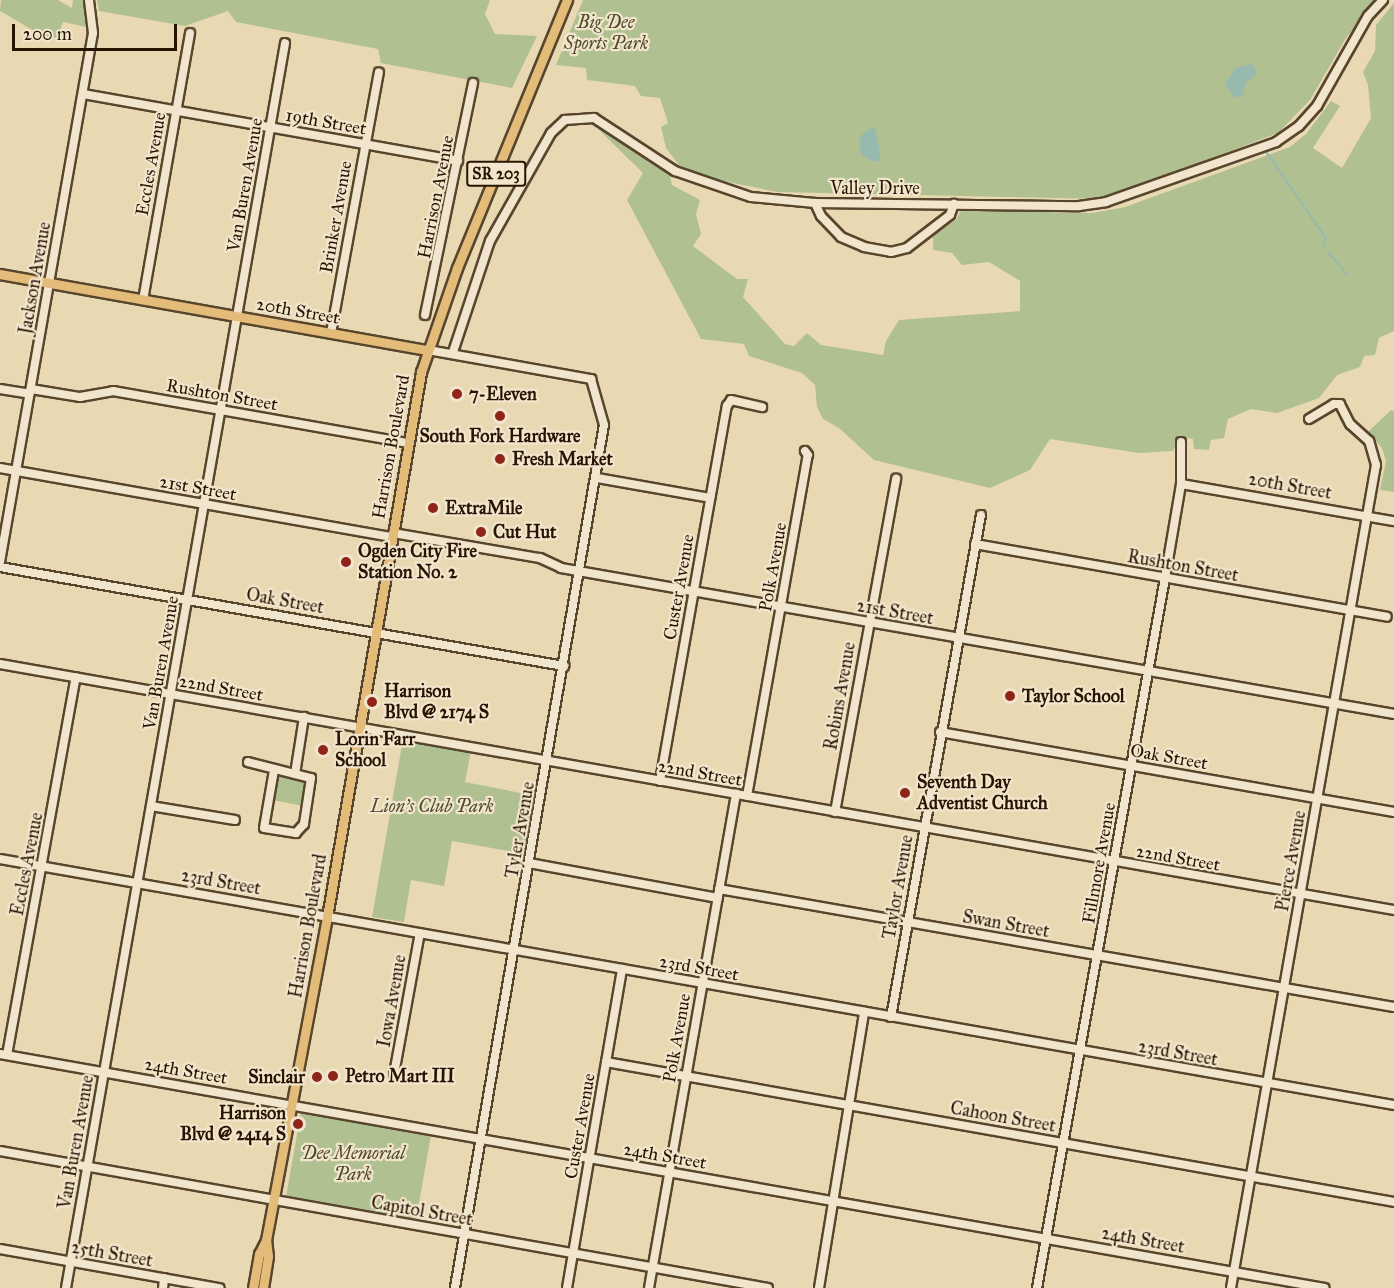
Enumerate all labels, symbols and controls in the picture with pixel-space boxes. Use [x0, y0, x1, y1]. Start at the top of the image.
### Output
scale bar [15, 12, 180, 50]
park label: Big Dee Sports Park [564, 12, 648, 54]
text: 200 m [23, 23, 72, 45]
street label: 19th Street [284, 104, 368, 140]
street label: Eccles Avenue [131, 110, 171, 218]
street label: Van Buren Avenue [223, 116, 267, 254]
street label: Harrison Avenue [413, 134, 459, 260]
street label: Brinker Avenue [315, 159, 357, 275]
road number: SR 203 [466, 161, 526, 187]
street label: Valley Drive [830, 177, 920, 199]
street label: Jackson Avenue [14, 220, 56, 336]
street label: 20th Street [255, 293, 341, 329]
street label: Harrison Boulevard [368, 373, 414, 521]
street label: Rushton Street [165, 375, 279, 415]
place label: 7-Eleven [469, 383, 537, 405]
marker: 7-Eleven [450, 387, 464, 401]
marker: South Fork Hardware [493, 409, 507, 423]
place label: South Fork Hardware [419, 425, 581, 447]
place label: Fresh Market [512, 448, 613, 470]
marker: Fresh Market [493, 452, 507, 466]
street label: 20th Street [1247, 468, 1333, 504]
street label: 21st Street [158, 471, 238, 505]
place label: ExtraMile [445, 497, 522, 519]
marker: ExtraMile [426, 501, 440, 515]
place label: Cut Hut [493, 521, 556, 543]
street label: Polk Avenue [755, 521, 791, 613]
marker: Cut Hut [474, 525, 488, 539]
street label: Custer Avenue [659, 532, 699, 642]
place label: Ogden City Fire Station No. 2 [358, 541, 477, 584]
street label: Rushton Street [1126, 546, 1240, 586]
marker: Ogden City Fire Station No. 2 [339, 555, 353, 569]
street label: Oak Street [245, 584, 325, 618]
street label: Van Buren Avenue [139, 594, 183, 732]
street label: 21st Street [855, 595, 935, 629]
street label: Robins Avenue [820, 640, 860, 752]
street label: 22nd Street [177, 670, 265, 706]
place label: Harrison Blvd @ 2174 S [384, 681, 489, 724]
place label: Taylor School [1022, 685, 1125, 707]
marker: Taylor School [1003, 689, 1017, 703]
marker: Harrison Blvd @ 2174 S [365, 695, 379, 709]
place label: Lorin Farr School [335, 729, 415, 771]
street label: Oak Street [1129, 740, 1209, 774]
marker: Lorin Farr School [316, 743, 330, 757]
street label: 22nd Street [656, 755, 744, 791]
place label: Seventh Day Adventist Church [917, 772, 1048, 814]
street label: Tyler Avenue [501, 780, 539, 880]
marker: Seventh Day Adventist Church [898, 786, 912, 800]
park label: Lion's Club Park [371, 795, 493, 817]
street label: Fillmore Avenue [1078, 801, 1120, 925]
street label: Pierce Avenue [1271, 809, 1311, 913]
street label: Eccles Avenue [6, 810, 48, 918]
street label: Taylor Avenue [878, 833, 918, 941]
street label: 22nd Street [1134, 840, 1222, 876]
street label: Harrison Boulevard [285, 852, 331, 1000]
street label: 23rd Street [180, 864, 262, 900]
street label: Swan Street [961, 906, 1051, 942]
street label: 23rd Street [658, 950, 740, 986]
street label: Iowa Avenue [373, 953, 411, 1049]
street label: Polk Avenue [659, 992, 695, 1084]
street label: 23rd Street [1137, 1035, 1219, 1071]
street label: 24th Street [143, 1053, 229, 1089]
place label: Petro Mart III [345, 1065, 455, 1087]
place label: Sinclair [248, 1066, 305, 1088]
marker: Petro Mart III [326, 1069, 340, 1083]
marker: Sinclair [310, 1070, 324, 1084]
street label: Custer Avenue [560, 1071, 600, 1181]
street label: Van Buren Avenue [54, 1073, 98, 1211]
street label: Cahoon Street [949, 1097, 1057, 1137]
place label: Harrison Blvd @ 2414 S [180, 1103, 286, 1146]
marker: Harrison Blvd @ 2414 S [291, 1117, 305, 1131]
street label: 24th Street [622, 1138, 708, 1174]
park label: Dee Memorial Park [301, 1143, 405, 1186]
street label: Capitol Street [370, 1191, 474, 1231]
street label: 24th Street [1100, 1222, 1186, 1258]
street label: 25th Street [70, 1236, 154, 1272]

